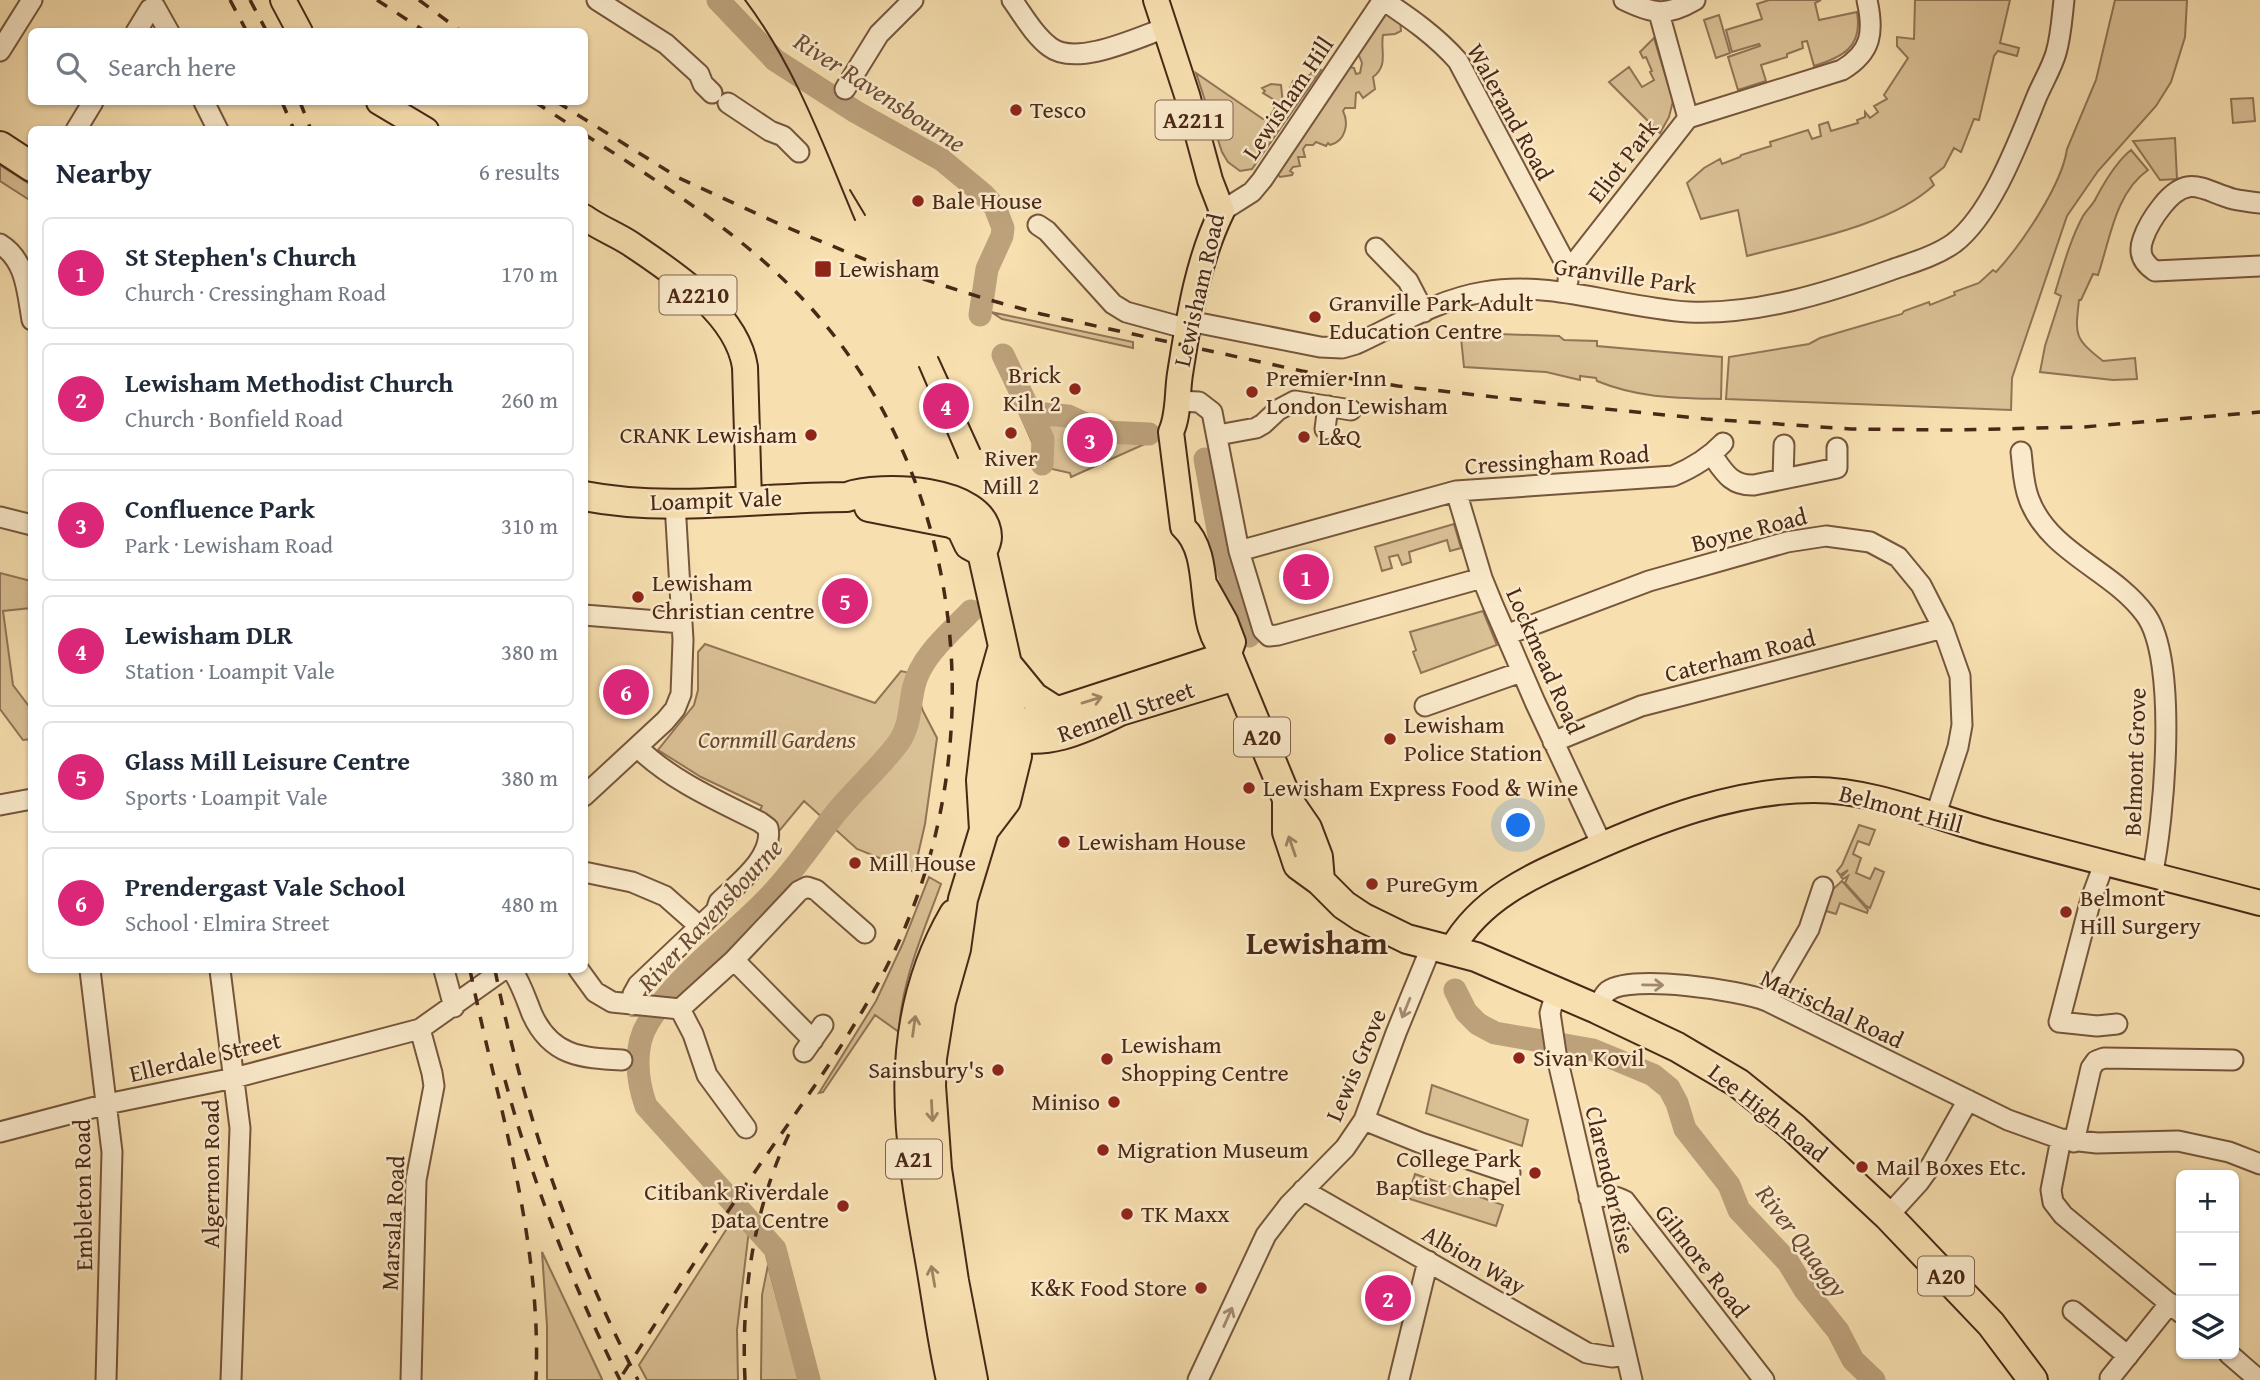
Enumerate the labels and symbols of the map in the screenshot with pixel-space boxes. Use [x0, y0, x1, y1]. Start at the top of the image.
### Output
water label: River Ravensbourne [786, 21, 974, 162]
street label: Lewisham Hill [1233, 29, 1342, 166]
street label: Walerand Road [1458, 37, 1563, 187]
place label: Tesco [1030, 92, 1086, 127]
road number: A2211 [1156, 100, 1232, 140]
marker: Tesco [1008, 102, 1024, 118]
street label: Eliot Park [1579, 111, 1667, 210]
place label: Bale House [932, 183, 1042, 218]
marker: Bale House [910, 193, 926, 209]
street label: Lewisham Road [1164, 210, 1233, 370]
street label: Granville Park [1551, 248, 1699, 303]
place label: Lewisham [839, 251, 940, 286]
marker: Lewisham [813, 259, 833, 279]
road number: A2210 [660, 276, 736, 314]
place label: Granville Park Adult Education Centre [1329, 285, 1534, 348]
marker: Granville Park Adult Education Centre [1307, 309, 1323, 325]
place label: Brick Kiln 2 [1003, 357, 1062, 420]
place label: Premier Inn London Lewisham [1266, 360, 1448, 423]
pin: 4 [923, 380, 969, 432]
marker: Brick Kiln 2 [1067, 381, 1083, 397]
marker: Premier Inn London Lewisham [1244, 384, 1260, 400]
pin: 3 [1067, 414, 1113, 466]
place label: CRANK Lewisham [620, 417, 797, 452]
place label: L&Q [1318, 419, 1362, 454]
marker: River Mill 2 [1003, 425, 1019, 441]
marker: CRANK Lewisham [803, 427, 819, 443]
marker: L&Q [1296, 429, 1312, 445]
street label: Cressingham Road [1463, 436, 1651, 483]
place label: River Mill 2 [983, 440, 1039, 503]
street label: Loampit Vale [649, 480, 783, 519]
street label: Boyne Road [1687, 498, 1811, 561]
pin: 1 [1283, 551, 1329, 603]
place label: Lewisham Christian centre [652, 565, 815, 628]
pin: 5 [822, 575, 868, 627]
street label: Lockmead Road [1498, 582, 1593, 740]
marker: Lewisham Christian centre [630, 589, 646, 605]
street label: Caterham Road [1661, 620, 1819, 691]
pin: 6 [603, 666, 649, 718]
street label: Rennell Street [1053, 672, 1200, 751]
street label: Belmont Grove [2114, 687, 2155, 837]
one-way arrow [1080, 692, 1102, 705]
place label: Lewisham Police Station [1404, 707, 1543, 770]
road number: A20 [1234, 718, 1290, 757]
park label: Cornmill Gardens [698, 722, 856, 757]
marker: Lewisham Police Station [1382, 731, 1398, 747]
place label: Lewisham Express Food & Wine [1263, 770, 1578, 805]
street label: Belmont Hill [1835, 775, 1967, 842]
marker: Lewisham Express Food & Wine [1241, 780, 1257, 796]
your location [1501, 808, 1535, 842]
place label: Lewisham House [1078, 824, 1246, 859]
water label: River Ravensbourne [627, 829, 791, 1001]
marker: Lewisham House [1056, 834, 1072, 850]
one-way arrow [1284, 835, 1297, 857]
place label: Mill House [869, 845, 976, 880]
marker: Mill House [847, 855, 863, 871]
place label: PureGym [1386, 866, 1479, 901]
marker: PureGym [1364, 876, 1380, 892]
place label: Belmont Hill Surgery [2080, 880, 2201, 943]
marker: Belmont Hill Surgery [2058, 904, 2074, 920]
district label: Lewisham [1246, 919, 1388, 966]
street label: Marischal Road [1755, 960, 1910, 1057]
one-way arrow [1642, 978, 1665, 992]
one-way arrow [1399, 997, 1412, 1019]
street label: Lewis Grove [1316, 1003, 1395, 1127]
one-way arrow [907, 1015, 920, 1037]
street label: Ellerdale Street [126, 1022, 285, 1091]
place label: Lewisham Shopping Centre [1121, 1027, 1289, 1090]
place label: Sivan Kovil [1533, 1040, 1645, 1075]
marker: Sivan Kovil [1511, 1050, 1527, 1066]
marker: Lewisham Shopping Centre [1099, 1051, 1115, 1067]
place label: Sainsbury's [868, 1052, 984, 1087]
street label: Lee High Road [1701, 1055, 1836, 1171]
marker: Sainsbury's [990, 1062, 1006, 1078]
place label: Miniso [1032, 1084, 1100, 1119]
marker: Miniso [1106, 1094, 1122, 1110]
street label: Algernon Road [193, 1099, 228, 1249]
one-way arrow [926, 1099, 939, 1122]
street label: Clarendon Rise [1577, 1103, 1644, 1257]
street label: Embleton Road [64, 1119, 101, 1271]
place label: Migration Museum [1117, 1132, 1309, 1167]
road number: A21 [886, 1140, 942, 1178]
place label: College Park Baptist Chapel [1376, 1141, 1522, 1204]
marker: Migration Museum [1095, 1142, 1111, 1158]
place label: Mail Boxes Etc. [1876, 1149, 2026, 1184]
street label: Marsala Road [371, 1154, 414, 1291]
marker: Mail Boxes Etc. [1854, 1159, 1870, 1175]
marker: College Park Baptist Chapel [1527, 1165, 1543, 1181]
place label: Citibank Riverdale Data Centre [644, 1174, 829, 1237]
water label: River Quaggy [1746, 1175, 1858, 1306]
place label: TK Maxx [1141, 1196, 1230, 1231]
street label: Gilmore Road [1647, 1196, 1758, 1325]
marker: Citibank Riverdale Data Centre [835, 1198, 851, 1214]
marker: TK Maxx [1119, 1206, 1135, 1222]
street label: Albion Way [1416, 1216, 1532, 1303]
road number: A20 [1918, 1256, 1974, 1296]
one-way arrow [926, 1265, 939, 1287]
place label: K&K Food Store [1031, 1270, 1187, 1305]
pin: 2 [1365, 1272, 1411, 1324]
marker: K&K Food Store [1193, 1280, 1209, 1296]
one-way arrow [1222, 1307, 1235, 1329]

